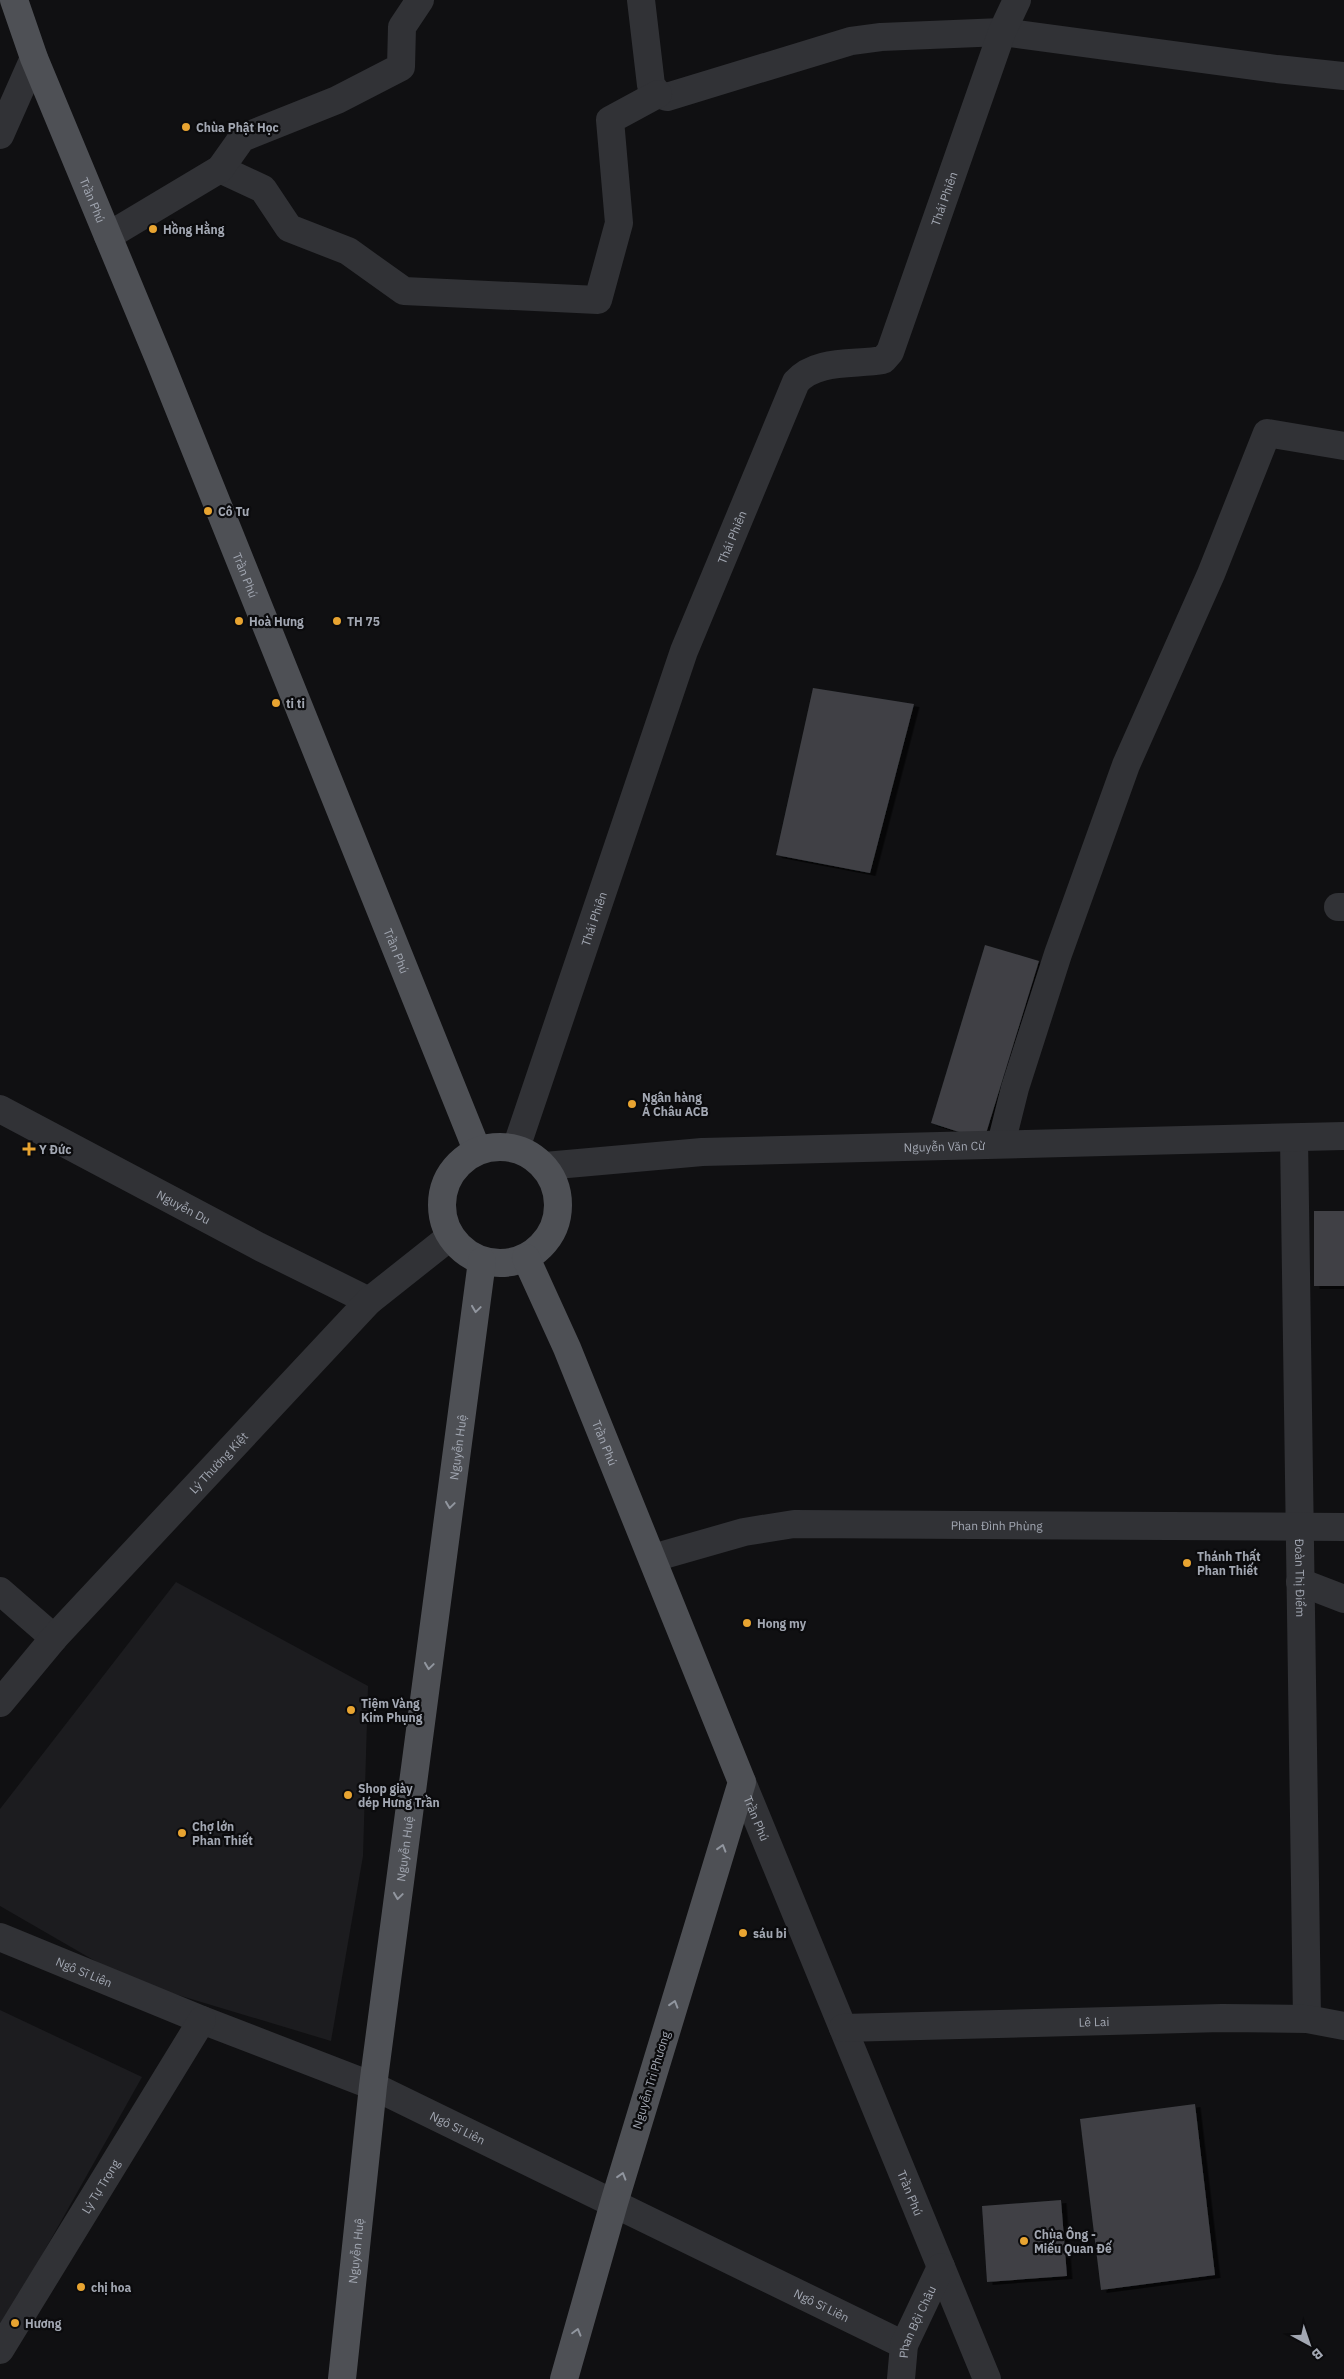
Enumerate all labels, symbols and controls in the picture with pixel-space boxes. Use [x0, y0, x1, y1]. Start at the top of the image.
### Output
place label: Chùa Phật Học [196, 120, 279, 135]
marker: Chùa Phật Học [180, 121, 192, 133]
street label: Thái Phiên [927, 170, 960, 228]
street label: Trần Phú [77, 175, 109, 225]
place label: Hồng Hằng [163, 221, 225, 237]
marker: Hồng Hằng [147, 223, 159, 235]
place label: Cô Tư [218, 504, 250, 519]
marker: Cô Tư [202, 505, 214, 517]
street label: Thái Phiên [714, 508, 749, 566]
street label: Trần Phú [230, 550, 262, 600]
place label: Hoà Hưng [249, 614, 304, 629]
place label: TH 75 [347, 614, 380, 629]
marker: Hoà Hưng [233, 615, 245, 627]
marker: TH 75 [331, 615, 343, 627]
place label: ti ti [286, 696, 305, 711]
marker: ti ti [270, 697, 282, 709]
street label: Thái Phiên [577, 890, 610, 948]
street label: Trần Phú [381, 926, 413, 976]
place label: Ngân hàng Á Châu ACB [642, 1090, 709, 1119]
marker: Ngân hàng Á Châu ACB [626, 1098, 638, 1110]
street label: Nguyễn Văn Cừ [904, 1137, 985, 1154]
place label: Y Đức [39, 1142, 71, 1157]
marker: Y Đức [23, 1143, 35, 1155]
street label: Nguyễn Du [154, 1186, 213, 1227]
one-way arrow [471, 1305, 482, 1313]
street label: Nguyễn Huệ [446, 1413, 469, 1481]
street label: Trần Phú [589, 1418, 621, 1468]
street label: Lý Thường Kiệt [186, 1428, 251, 1496]
one-way arrow [445, 1501, 456, 1509]
street label: Phan Đình Phùng [951, 1517, 1043, 1533]
street label: Đoàn Thị Điểm [1292, 1539, 1309, 1617]
place label: Thánh Thất Phan Thiết [1197, 1548, 1261, 1578]
marker: Thánh Thất Phan Thiết [1181, 1557, 1193, 1569]
place label: Hong my [757, 1616, 807, 1631]
marker: Hong my [741, 1617, 753, 1629]
one-way arrow [424, 1662, 435, 1670]
place label: Tiệm Vàng Kim Phụng [361, 1696, 423, 1725]
marker: Tiệm Vàng Kim Phụng [345, 1704, 357, 1716]
place label: Shop giày dép Hưng Trần [358, 1781, 440, 1810]
marker: Shop giày dép Hưng Trần [342, 1789, 354, 1801]
street label: Trần Phú [741, 1793, 773, 1843]
street label: Nguyễn Huệ [393, 1815, 416, 1882]
place label: Chợ lớn Phan Thiết [192, 1819, 253, 1848]
marker: Chợ lớn Phan Thiết [176, 1827, 188, 1839]
one-way arrow [716, 1845, 726, 1853]
one-way arrow [393, 1893, 404, 1901]
place label: sáu bi [753, 1926, 787, 1941]
marker: sáu bi [737, 1927, 749, 1939]
street label: Ngô Sĩ Liên [54, 1953, 115, 1990]
one-way arrow [669, 2000, 679, 2008]
street label: Lê Lai [1078, 2013, 1110, 2029]
street label: Nguyễn Tri Phương [629, 2029, 673, 2131]
street label: Ngô Sĩ Liên [428, 2108, 488, 2147]
street label: Lý Tự Trọng [78, 2156, 123, 2216]
street label: Trần Phú [895, 2168, 927, 2218]
one-way arrow [616, 2172, 626, 2180]
street label: Nguyễn Huệ [345, 2217, 367, 2284]
place label: Chùa Ông - Miếu Quan Đế [1034, 2226, 1113, 2256]
marker: Chùa Ông - Miếu Quan Đế [1018, 2235, 1030, 2247]
place label: chị hoa [91, 2280, 132, 2295]
marker: chị hoa [75, 2281, 87, 2293]
street label: Phan Bội Châu [895, 2283, 939, 2359]
street label: Ngô Sĩ Liên [792, 2285, 852, 2325]
place label: Hương [25, 2316, 62, 2331]
marker: Hương [9, 2317, 21, 2329]
north arrow [1284, 2319, 1334, 2369]
one-way arrow [572, 2329, 582, 2337]
text: B [1308, 2344, 1327, 2364]

